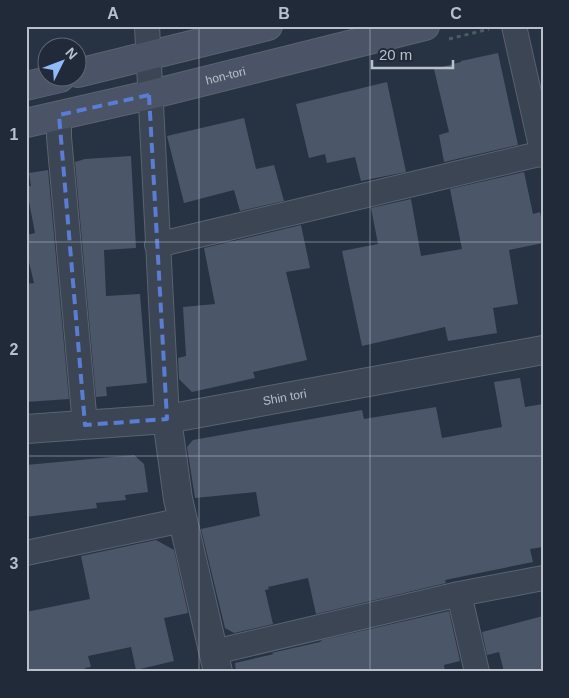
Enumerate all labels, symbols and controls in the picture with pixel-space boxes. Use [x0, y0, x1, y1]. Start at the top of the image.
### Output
text: A [107, 5, 119, 22]
text: B [278, 5, 290, 22]
text: C [450, 5, 462, 22]
north arrow [38, 38, 88, 88]
scale bar [372, 38, 453, 70]
text: N [62, 44, 81, 62]
text: 20 m [379, 46, 412, 63]
street label: hon-tori [204, 64, 247, 88]
text: 1 [10, 126, 19, 143]
text: 2 [10, 341, 19, 358]
street label: Shin tori [262, 387, 308, 408]
text: 3 [10, 555, 19, 572]

